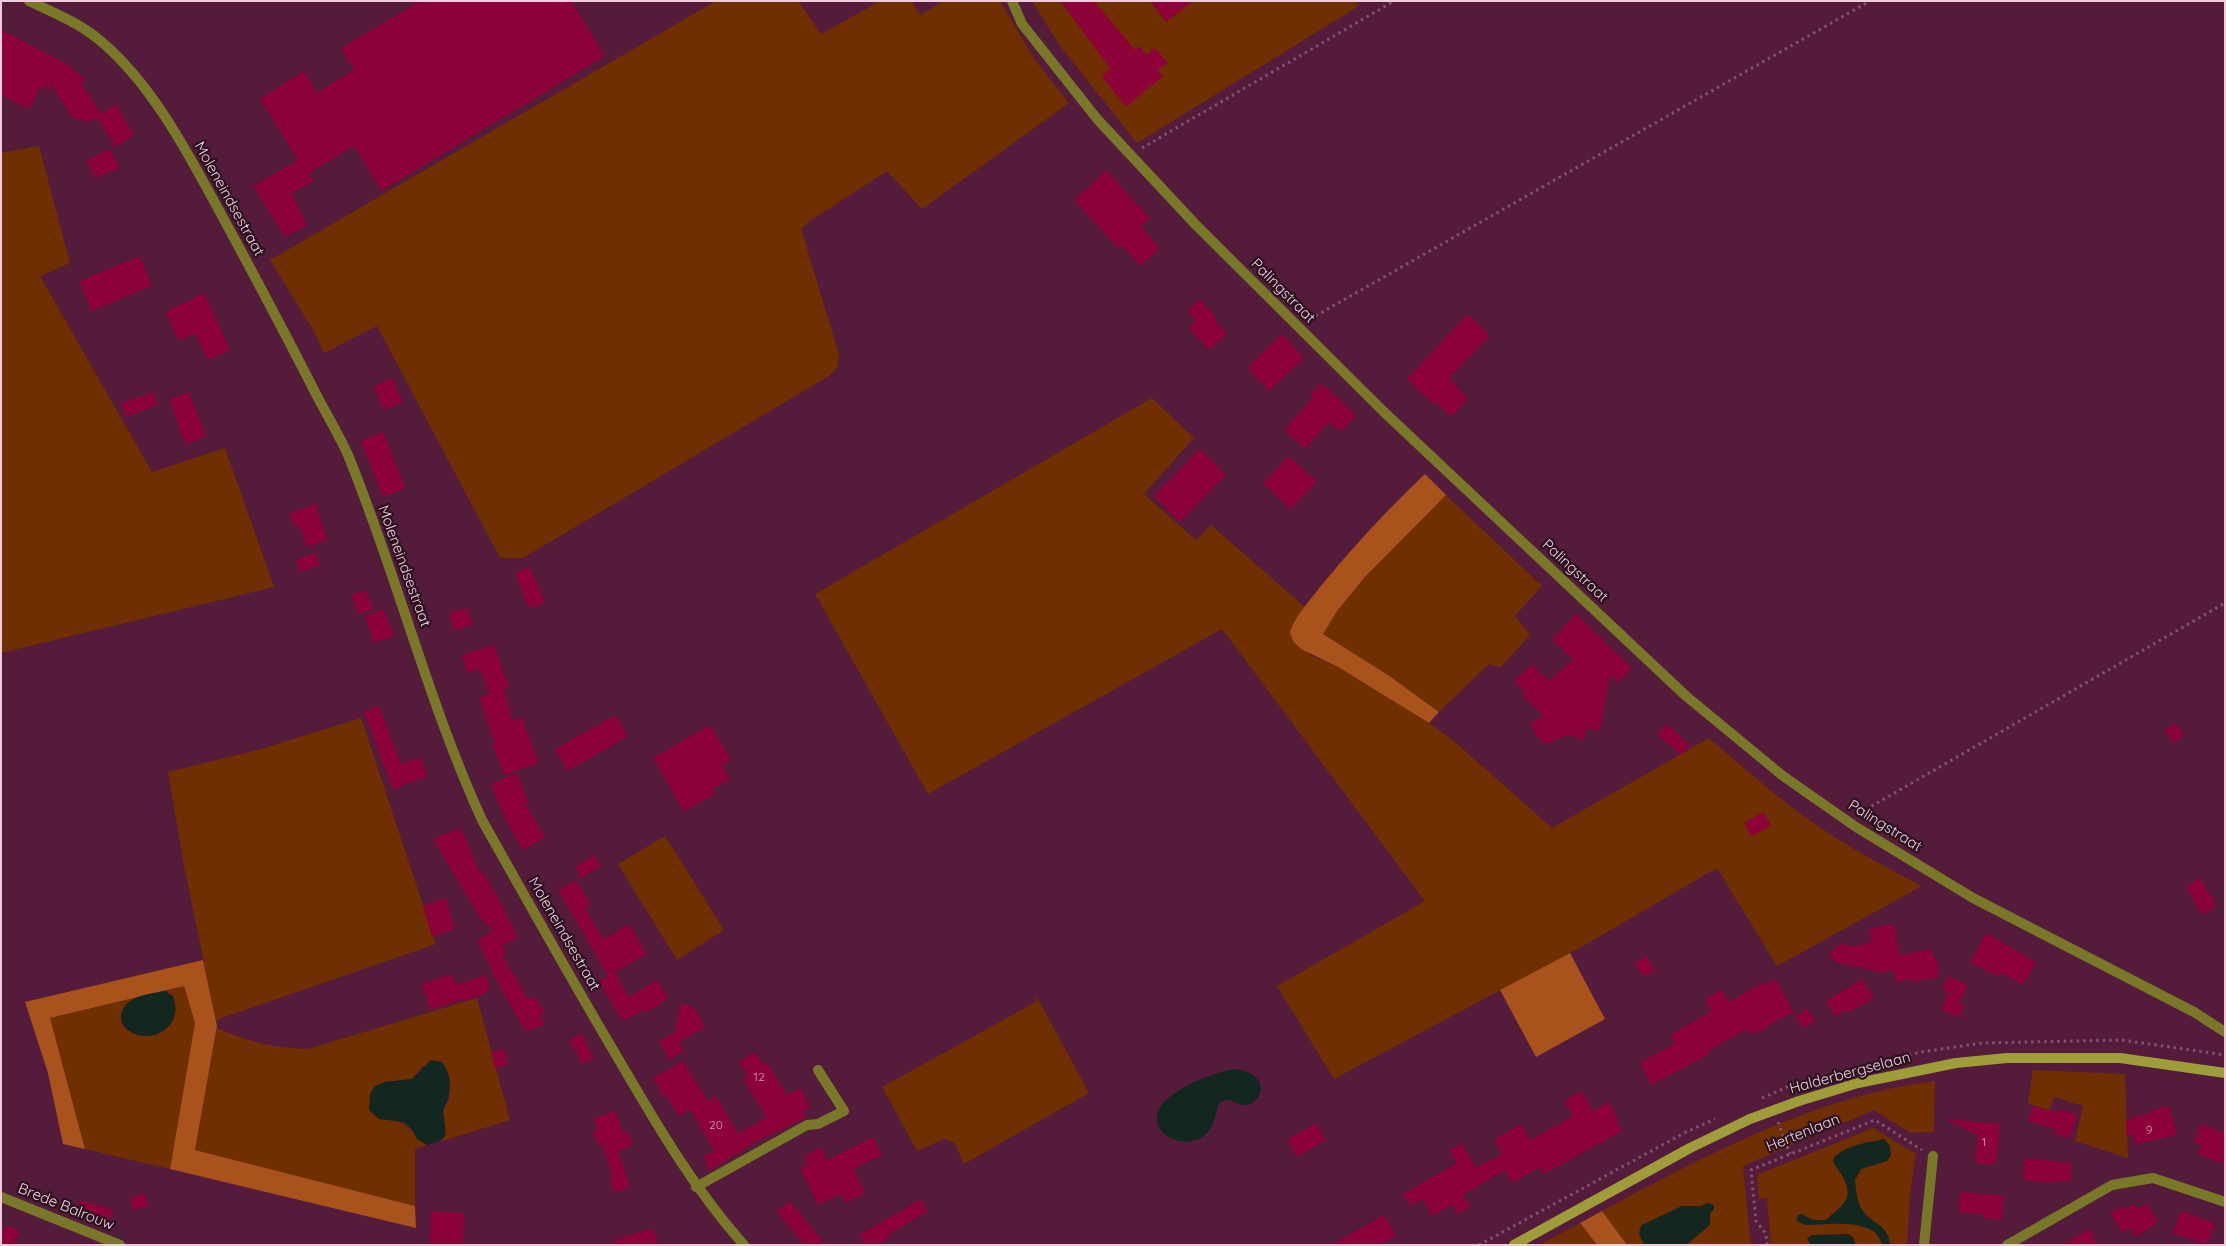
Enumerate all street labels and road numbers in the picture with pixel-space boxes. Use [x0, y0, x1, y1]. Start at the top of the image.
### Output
street label: Moleneindsestraat [190, 139, 268, 259]
street label: Palingstraat [1247, 255, 1319, 327]
street label: Moleneindsestraat [374, 503, 434, 629]
street label: Palingstraat [1538, 536, 1612, 606]
street label: Palingstraat [1845, 796, 1925, 856]
street label: Moleneindsestraat [524, 874, 604, 994]
street label: Halderbergselaan [1787, 1048, 1913, 1098]
street label: Hertenlaan [1764, 1110, 1842, 1156]
street label: Brede Balrouw [15, 1180, 117, 1234]

